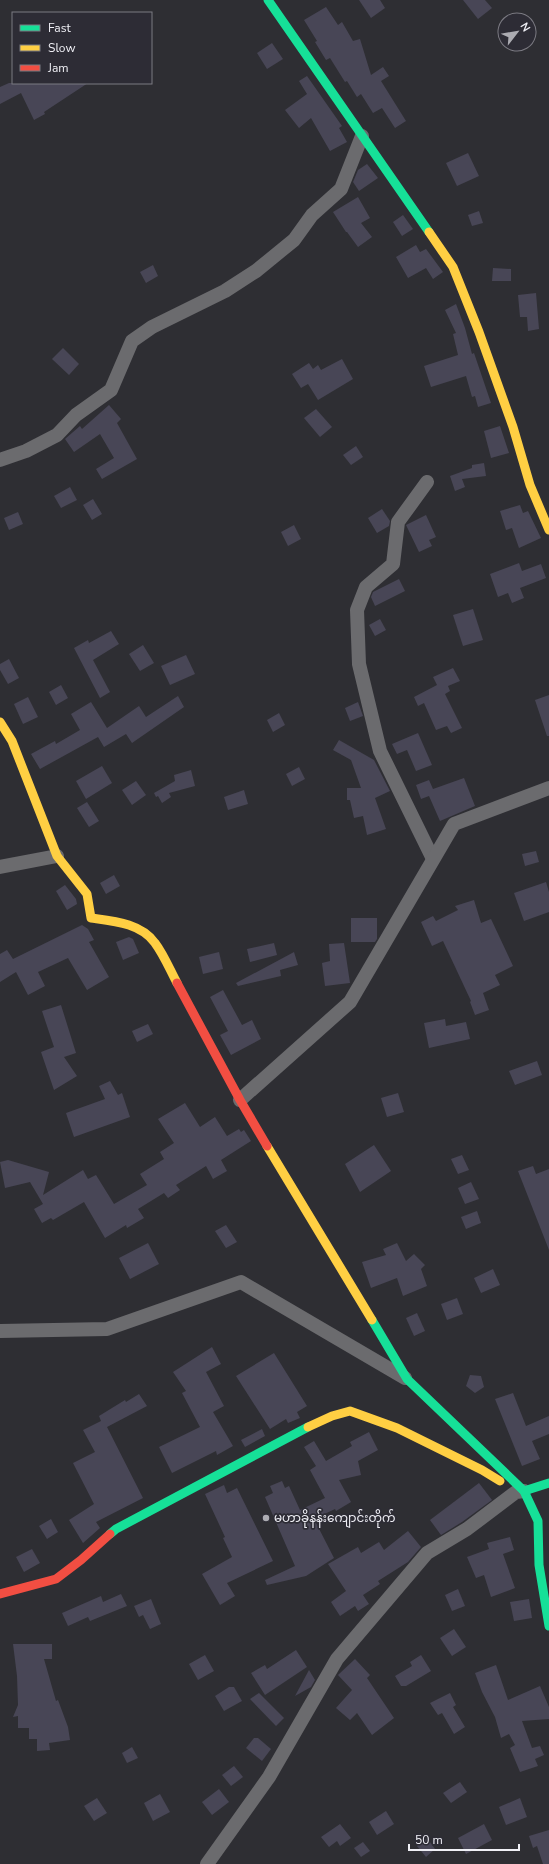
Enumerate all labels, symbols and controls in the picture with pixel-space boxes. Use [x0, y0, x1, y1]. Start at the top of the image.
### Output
legend [12, 12, 152, 84]
north arrow [497, 12, 537, 52]
text: Fast [48, 20, 71, 36]
text: N [517, 20, 534, 34]
text: Slow [48, 40, 76, 56]
text: Jam [47, 60, 69, 76]
place label: မဟာခိုနန်းကျောင်းတိုက် [274, 1509, 395, 1528]
marker: မဟာခိုနန်းကျောင်းတိုက် [261, 1513, 271, 1523]
scale bar [409, 1826, 519, 1852]
text: 50 m [415, 1832, 443, 1848]

